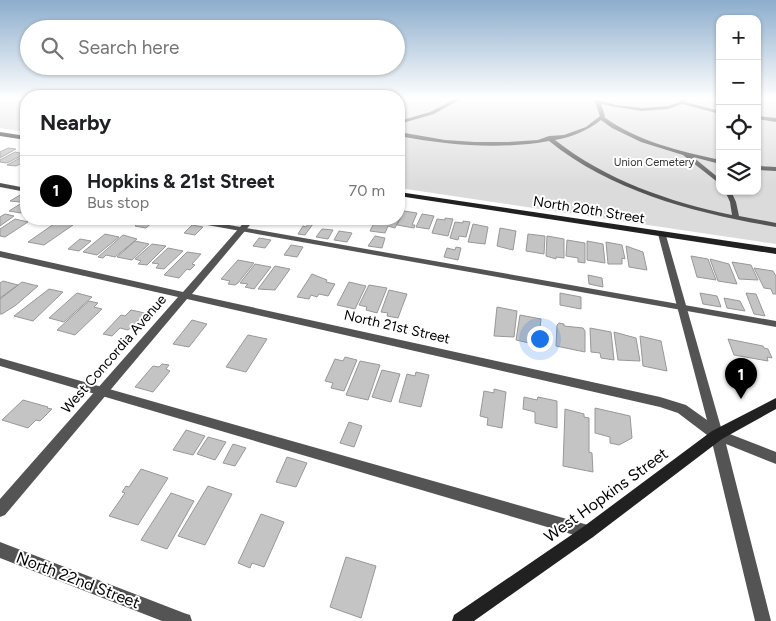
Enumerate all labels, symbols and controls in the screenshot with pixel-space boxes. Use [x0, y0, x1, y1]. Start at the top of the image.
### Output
map controls [716, 15, 761, 195]
button: + [716, 15, 761, 60]
search box [20, 20, 405, 75]
icon: search [38, 34, 66, 62]
text: Search here [78, 36, 180, 59]
button: − [716, 60, 761, 105]
button: locate [716, 105, 761, 150]
text: Nearby [40, 110, 111, 135]
button: layers [716, 150, 761, 195]
park label: Union Cemetery [614, 156, 695, 169]
text: Hopkins & 21st Street [87, 170, 275, 193]
text: 1 [53, 181, 59, 200]
text: 70 m [349, 181, 385, 200]
text: Bus stop [87, 193, 149, 212]
street label: North 20th Street [532, 193, 646, 227]
street label: West Concordia Avenue [58, 291, 170, 417]
street label: North 21st Street [342, 307, 452, 347]
your location [527, 326, 553, 352]
pin: 1 [725, 358, 757, 399]
street label: West Hopkins Street [540, 444, 672, 546]
street label: North 22nd Street [13, 548, 143, 612]

